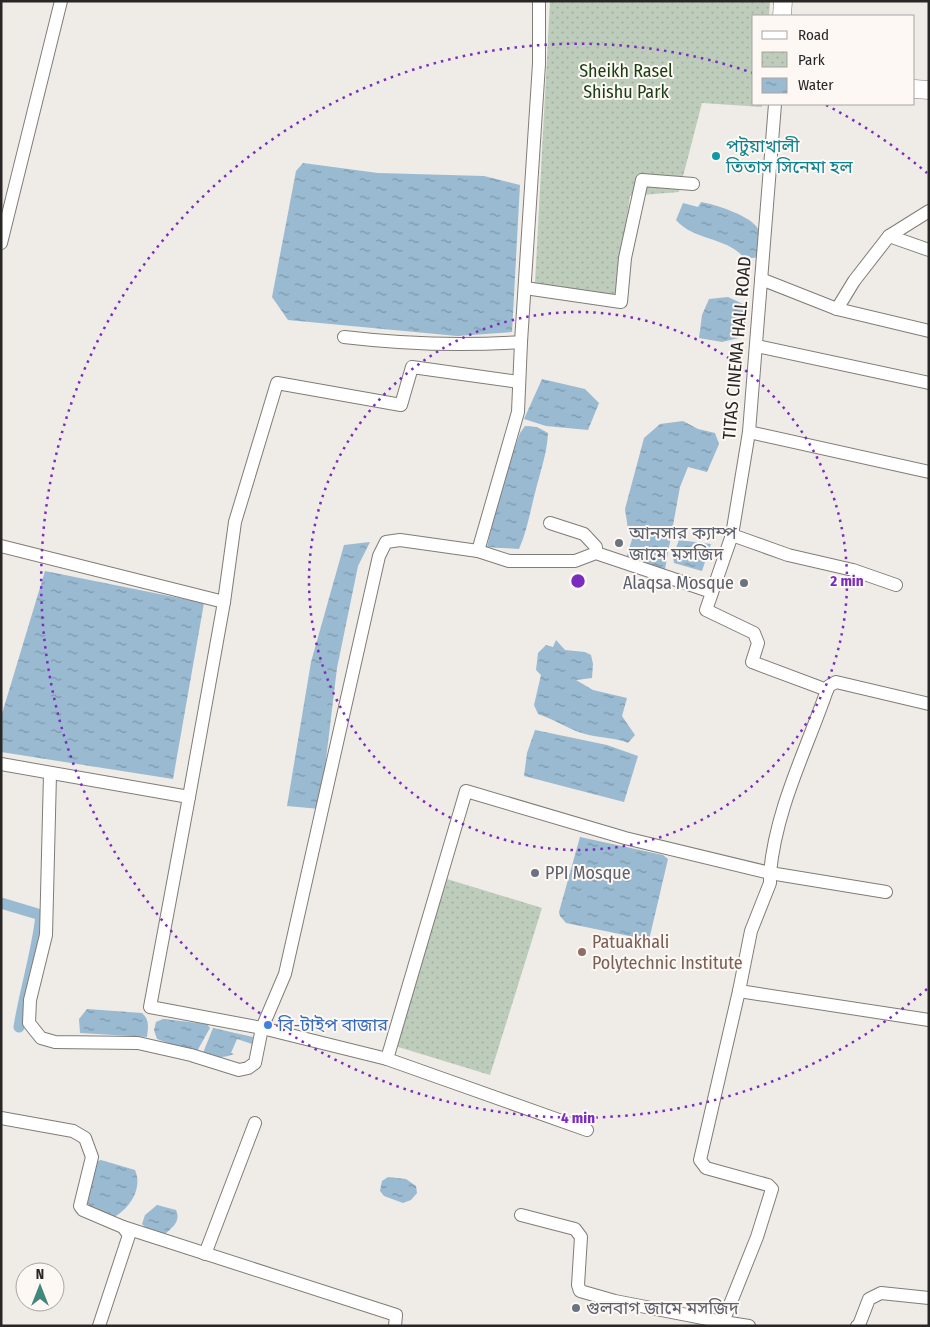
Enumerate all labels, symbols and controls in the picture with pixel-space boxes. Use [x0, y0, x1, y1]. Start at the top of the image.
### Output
legend [752, 15, 915, 105]
text: Road [798, 26, 829, 44]
text: Park [798, 51, 825, 69]
park label: Sheikh Rasel Shishu Park [579, 60, 673, 103]
text: Water [798, 76, 834, 94]
place label: পটুয়াখালী তিতাস সিনেমা হল [725, 135, 853, 178]
marker: পটুয়াখালী তিতাস সিনেমা হল [710, 150, 722, 162]
street label: TITAS CINEMA HALL ROAD [718, 255, 756, 441]
place label: আনসার ক্যাম্প জামে মসজিদ [628, 522, 738, 565]
marker: আনসার ক্যাম্প জামে মসজিদ [613, 537, 625, 549]
centre of rings [569, 572, 587, 590]
place label: Alaqsa Mosque [623, 572, 734, 594]
text: 2 min [829, 572, 864, 590]
marker: Alaqsa Mosque [738, 577, 750, 589]
place label: PPI Mosque [545, 862, 631, 884]
marker: PPI Mosque [529, 867, 541, 879]
place label: Patuakhali Polytechnic Institute [592, 931, 743, 974]
marker: Patuakhali Polytechnic Institute [576, 946, 588, 958]
place label: বি-টাইপ বাজার [277, 1014, 388, 1036]
marker: বি-টাইপ বাজার [262, 1019, 274, 1031]
text: 4 min [561, 1109, 595, 1127]
north arrow [15, 1262, 65, 1312]
text: N [36, 1266, 44, 1283]
place label: গুলবাগ জামে মসজিদ [586, 1297, 740, 1319]
marker: গুলবাগ জামে মসজিদ [570, 1302, 582, 1314]

